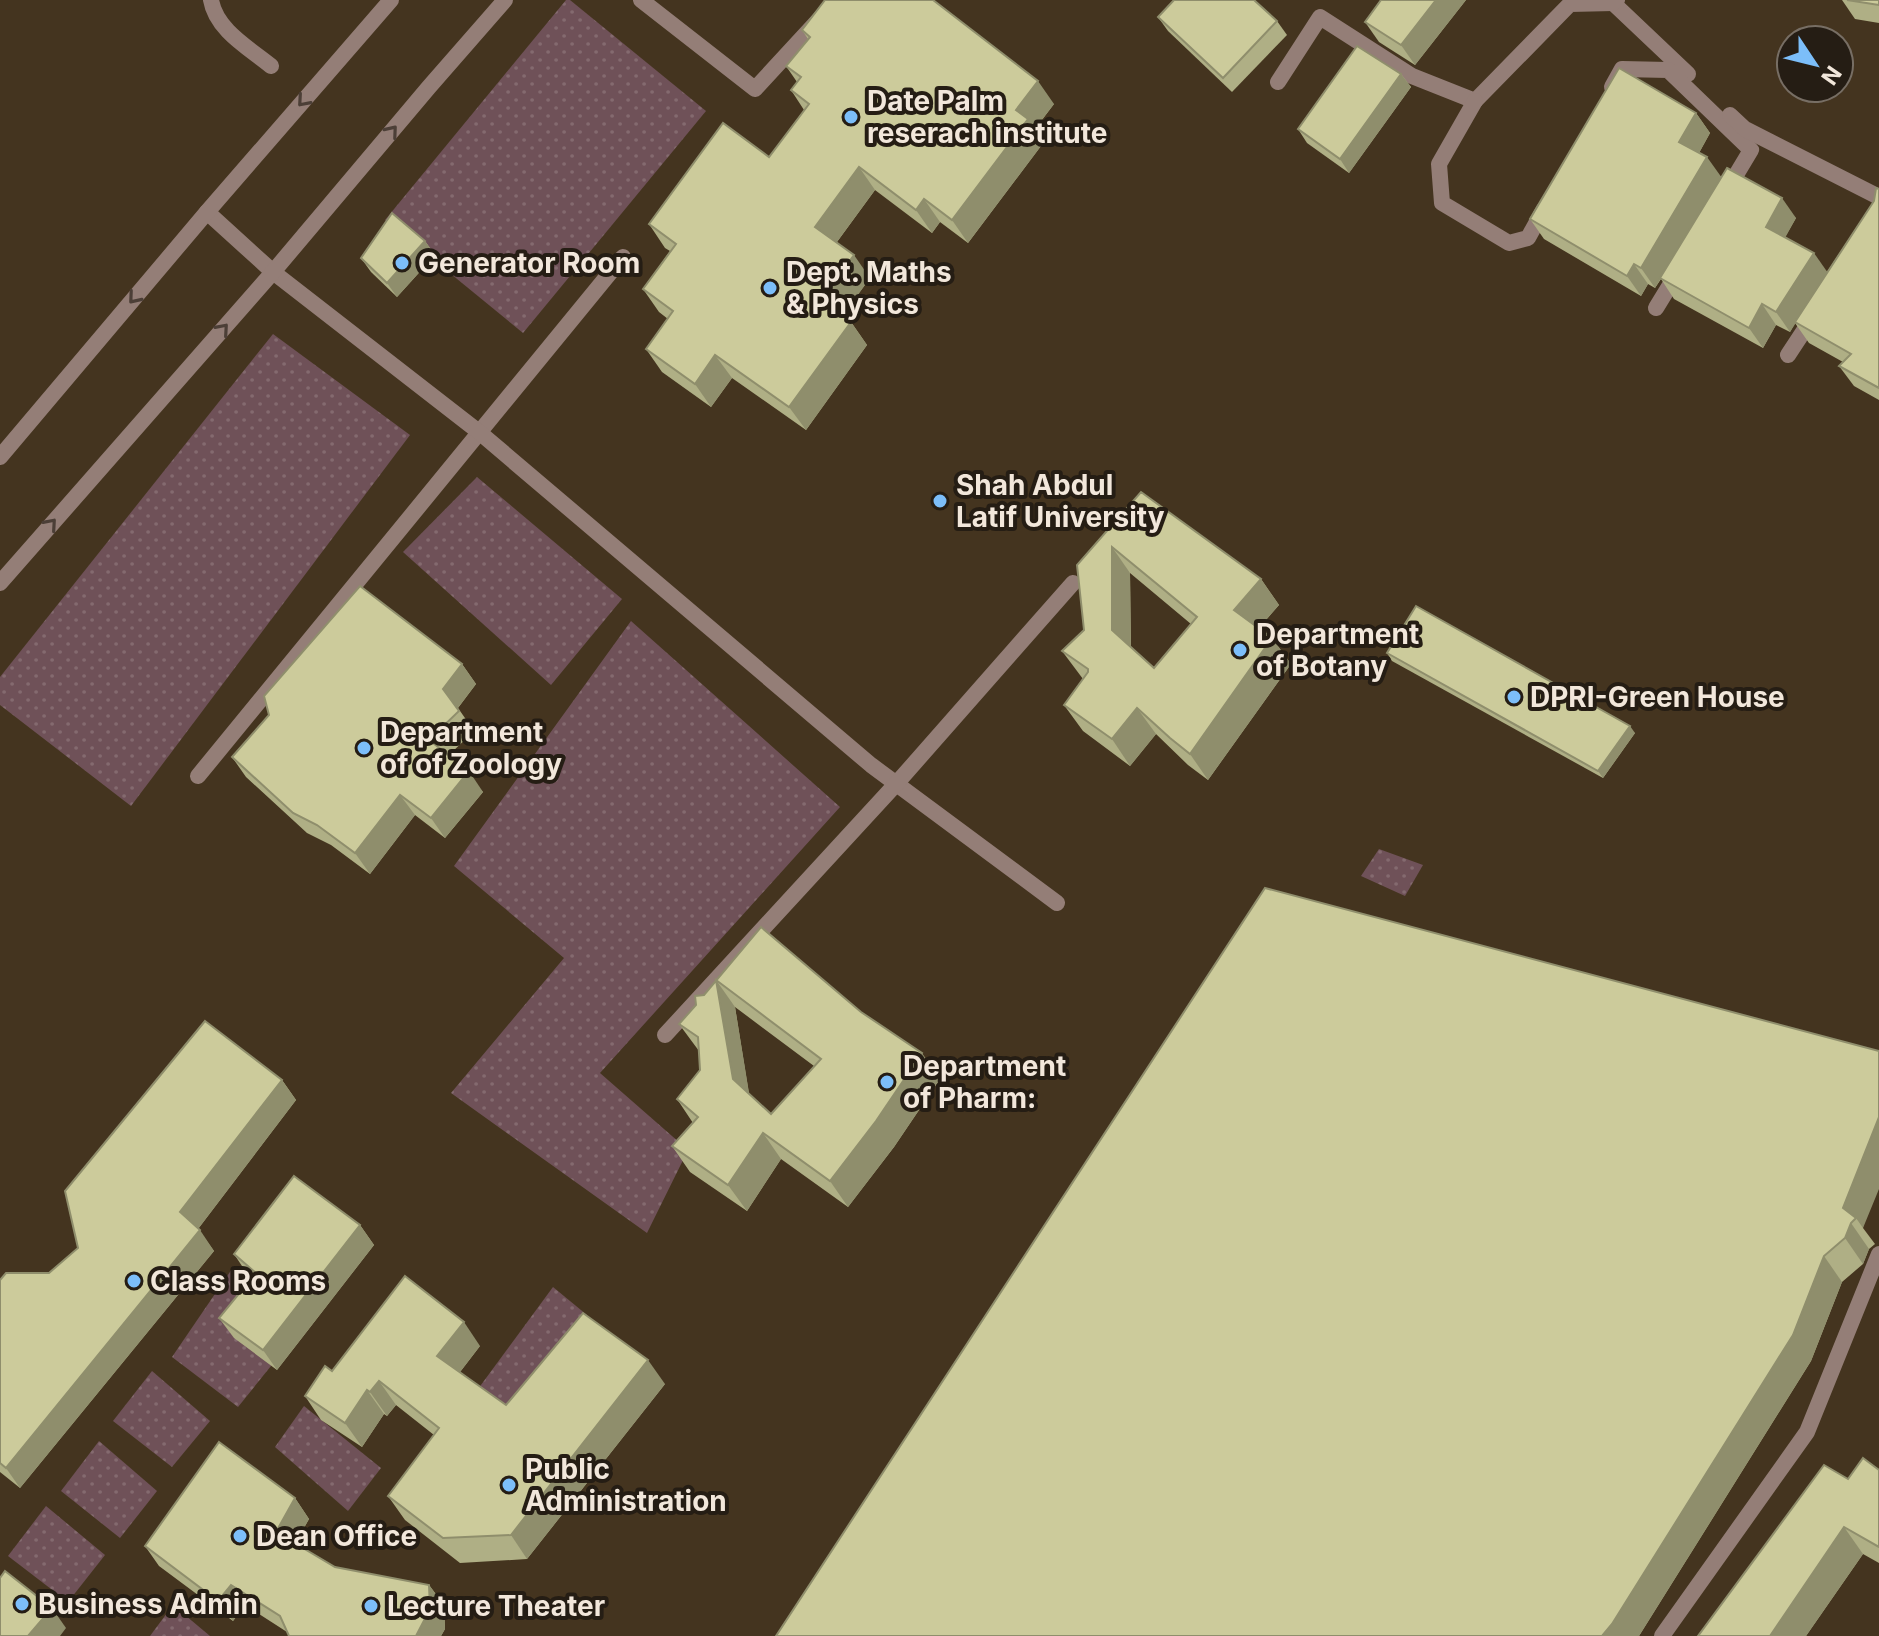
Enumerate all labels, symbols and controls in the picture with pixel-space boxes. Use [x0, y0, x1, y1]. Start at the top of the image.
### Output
north arrow [1775, 24, 1855, 104]
text: N [1816, 61, 1847, 90]
place label: Date Palm reserach institute [867, 84, 1107, 150]
one-way arrow [298, 92, 313, 107]
marker: Date Palm reserach institute [842, 108, 860, 126]
one-way arrow [382, 126, 397, 140]
place label: Generator Room [418, 246, 640, 280]
marker: Generator Room [393, 254, 411, 272]
place label: Dept. Maths & Physics [786, 255, 952, 321]
marker: Dept. Maths & Physics [761, 279, 779, 297]
one-way arrow [129, 289, 144, 304]
one-way arrow [213, 323, 228, 338]
place label: Shah Abdul Latif University [956, 468, 1165, 534]
marker: Shah Abdul Latif University [931, 492, 949, 510]
one-way arrow [41, 518, 56, 533]
place label: Department of Botany [1256, 617, 1419, 683]
marker: Department of Botany [1231, 641, 1249, 659]
place label: DPRI-Green House [1530, 680, 1785, 714]
marker: DPRI-Green House [1505, 688, 1523, 706]
place label: Department of of Zoology [380, 715, 562, 781]
marker: Department of of Zoology [355, 739, 373, 757]
place label: Department of Pharm: [903, 1049, 1066, 1115]
marker: Department of Pharm: [878, 1073, 896, 1091]
place label: Class Rooms [150, 1264, 326, 1298]
marker: Class Rooms [125, 1272, 143, 1290]
place label: Public Administration [525, 1452, 727, 1518]
marker: Public Administration [500, 1476, 518, 1494]
place label: Dean Office [256, 1519, 417, 1553]
marker: Dean Office [231, 1527, 249, 1545]
place label: Business Admin [38, 1587, 258, 1621]
place label: Lecture Theater [387, 1589, 605, 1623]
marker: Business Admin [13, 1595, 31, 1613]
marker: Lecture Theater [362, 1597, 380, 1615]

